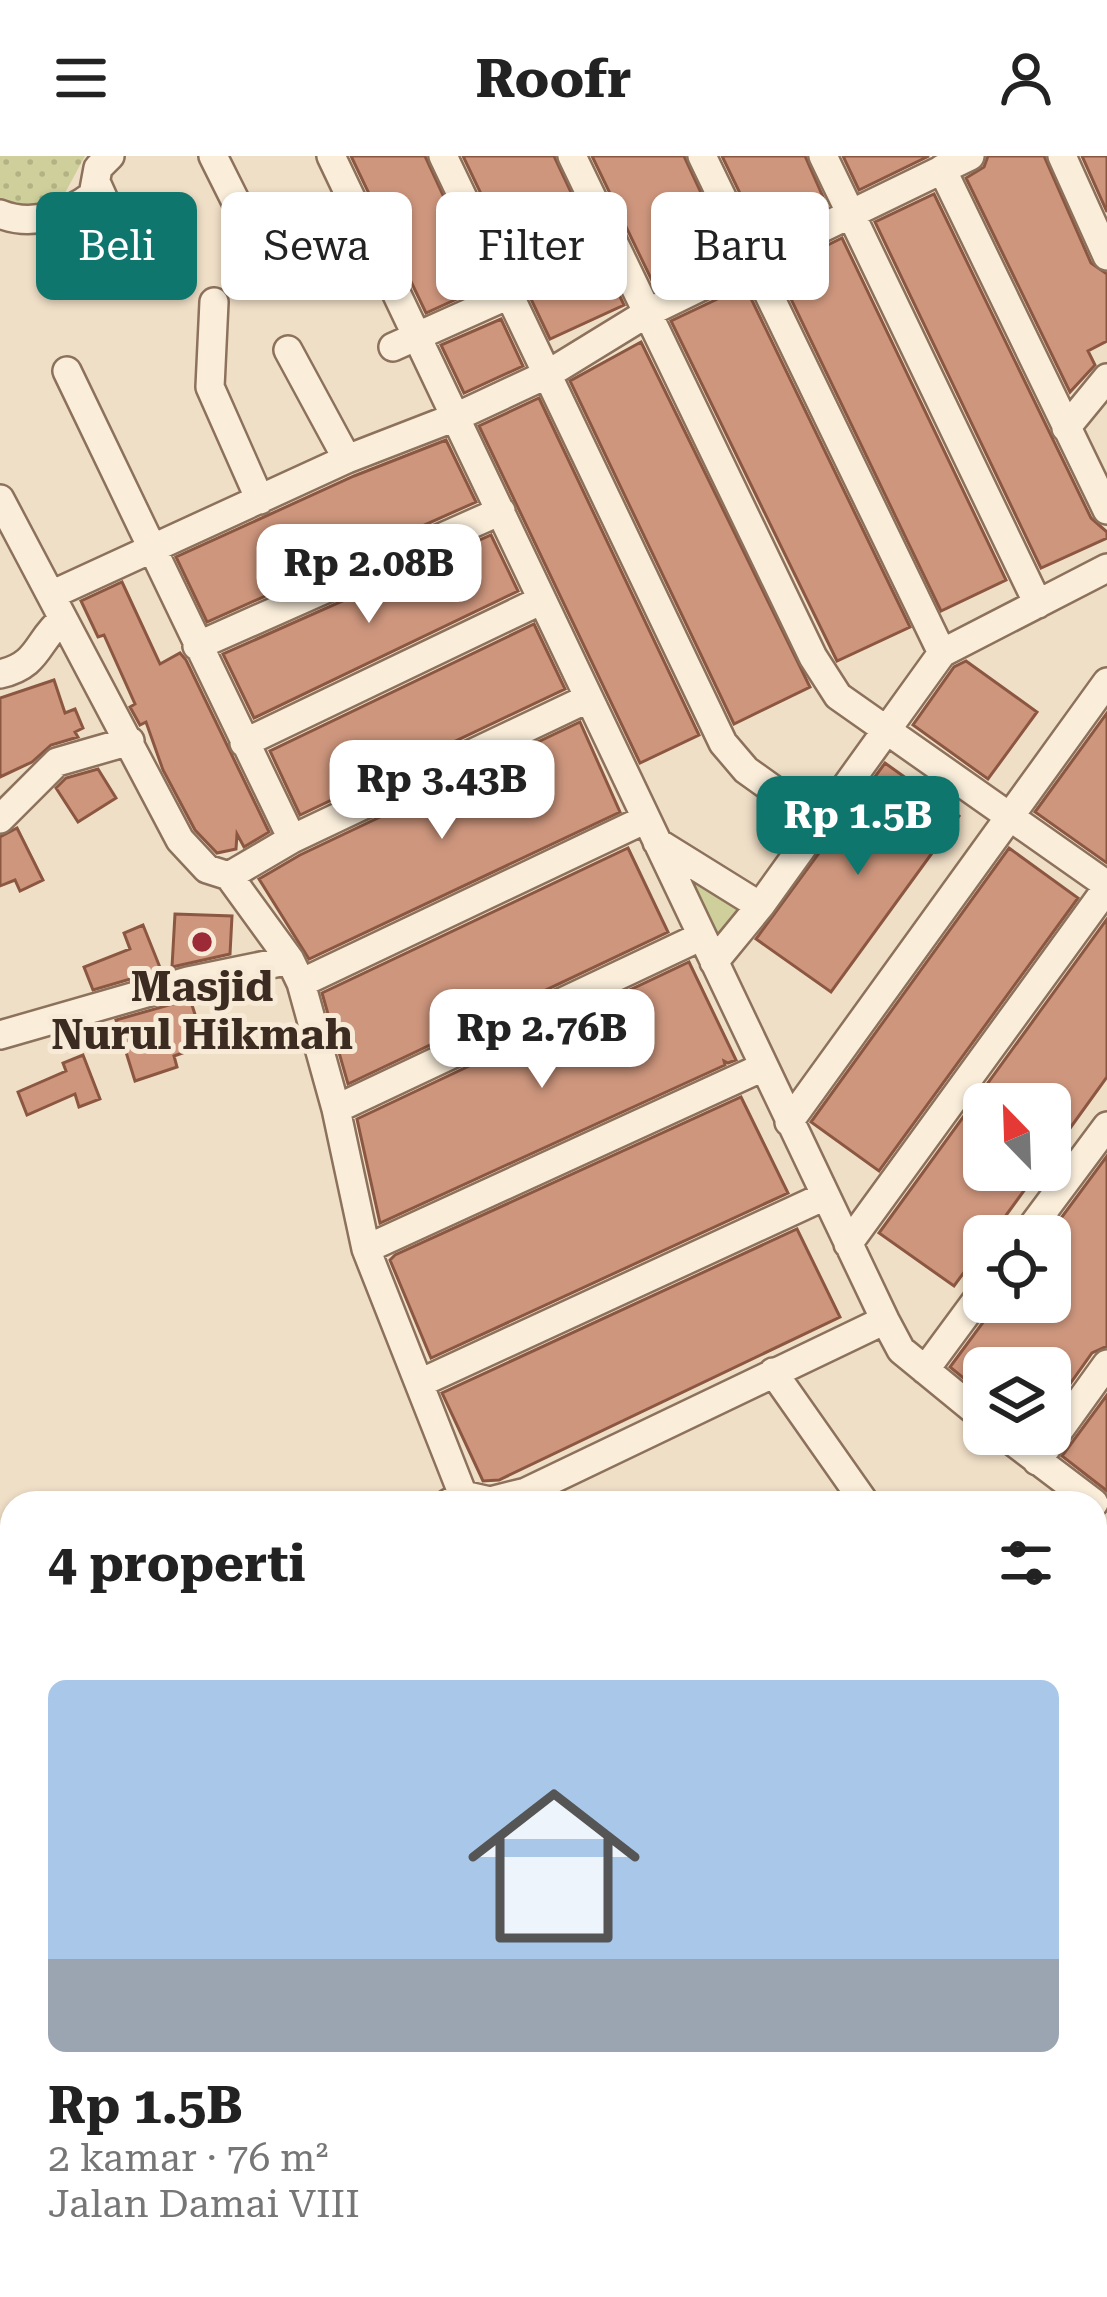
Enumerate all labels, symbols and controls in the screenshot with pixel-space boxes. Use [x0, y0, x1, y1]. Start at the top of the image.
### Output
icon: menu [48, 45, 114, 111]
icon: person [993, 45, 1059, 111]
text: Roofr [475, 47, 632, 110]
chip: Beli [36, 192, 197, 300]
chip: Sewa [221, 192, 412, 300]
chip: Filter [436, 192, 627, 300]
chip: Baru [651, 192, 829, 300]
pin: Rp 2.08B [245, 524, 493, 626]
text: Rp 2.08B [284, 540, 454, 586]
pin: Rp 3.43B [318, 740, 566, 842]
text: Rp 3.43B [357, 756, 527, 802]
pin: Rp 1.5B [747, 776, 969, 878]
text: Rp 1.5B [783, 792, 933, 838]
marker: Masjid Nurul Hikmah [189, 929, 215, 955]
place label: Masjid Nurul Hikmah [51, 962, 353, 1059]
pin: Rp 2.76B [418, 989, 666, 1091]
text: Rp 2.76B [457, 1005, 627, 1051]
north arrow [963, 1083, 1071, 1191]
map controls [963, 1083, 1071, 1455]
button: locate [963, 1215, 1071, 1323]
button: layers [963, 1347, 1071, 1455]
icon: filters [993, 1530, 1059, 1596]
text: 4 properti [48, 1534, 305, 1593]
icon: home [446, 1758, 662, 1974]
text: Rp 1.5B [48, 2076, 243, 2135]
text: 2 kamar · 76 m² [48, 2135, 328, 2181]
text: Jalan Damai VIII [48, 2181, 360, 2227]

